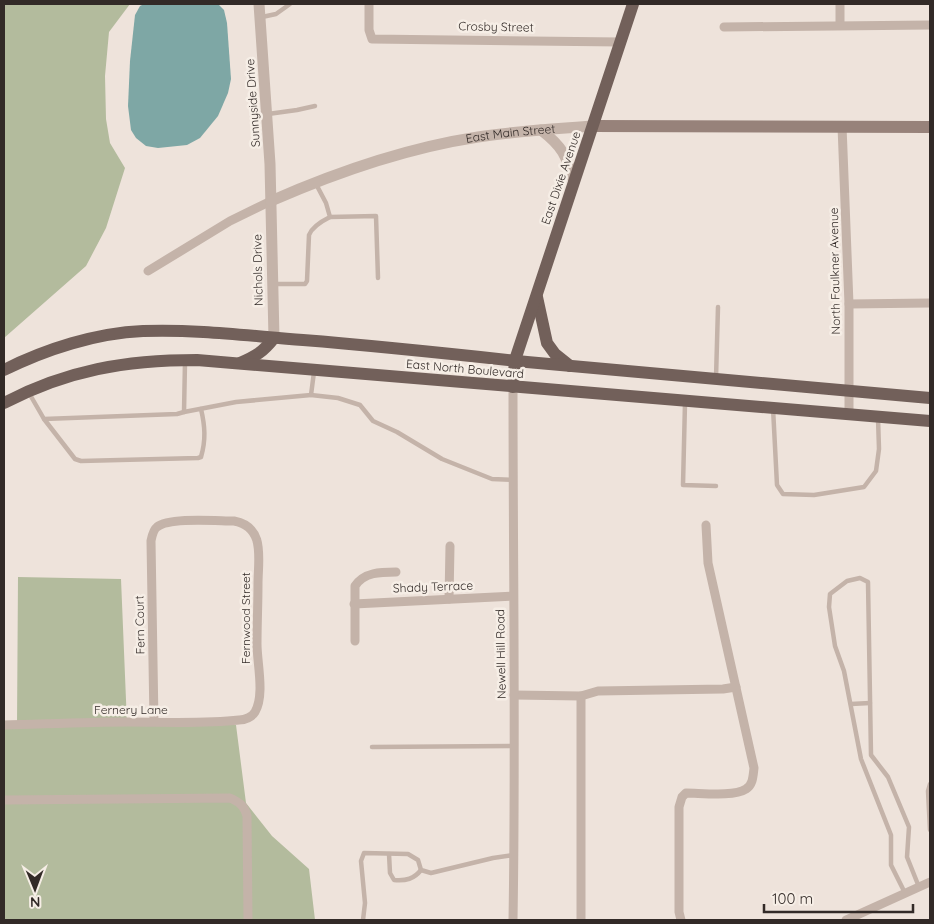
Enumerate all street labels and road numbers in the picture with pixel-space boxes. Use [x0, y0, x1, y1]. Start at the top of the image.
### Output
street label: Crosby Street [458, 18, 534, 35]
street label: Sunnyside Drive [242, 58, 263, 148]
street label: East Main Street [465, 121, 556, 146]
street label: East Dixie Avenue [538, 129, 584, 226]
street label: North Faulkner Avenue [826, 207, 843, 335]
street label: Nichols Drive [249, 234, 266, 306]
street label: East North Boulevard [405, 356, 525, 381]
street label: Fernwood Street [238, 572, 253, 664]
street label: Shady Terrace [393, 578, 474, 595]
street label: Fern Court [131, 595, 148, 655]
street label: Newell Hill Road [492, 609, 509, 699]
street label: Fernery Lane [94, 702, 168, 717]

